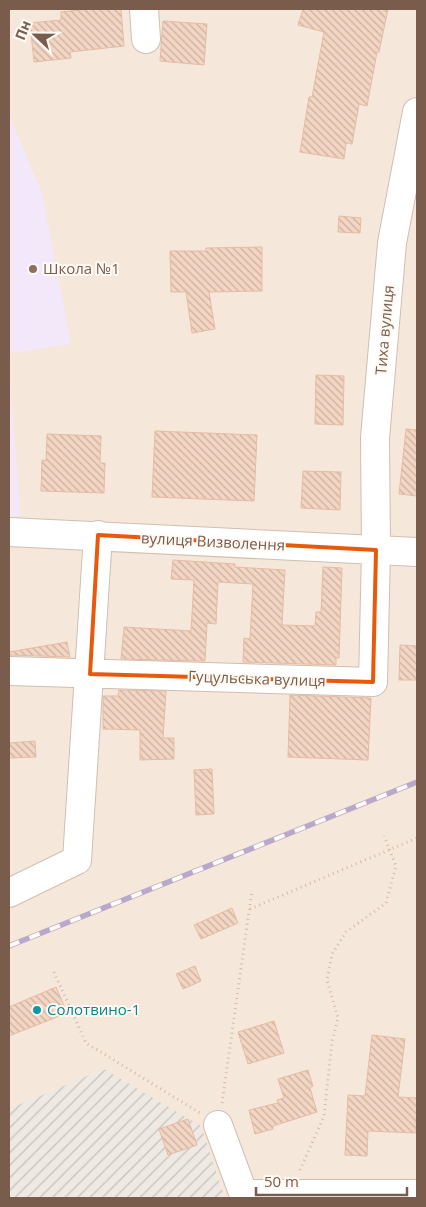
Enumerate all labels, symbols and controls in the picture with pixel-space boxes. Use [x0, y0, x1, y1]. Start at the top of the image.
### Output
north arrow [10, 10, 60, 60]
text: Пн [10, 17, 35, 43]
place label: Школа №1 [43, 258, 120, 278]
marker: Школа №1 [27, 263, 39, 275]
street label: Тиха вулиця [370, 284, 398, 376]
street label: вулиця Визволення [140, 527, 286, 555]
street label: Гуцульська вулиця [188, 666, 326, 690]
place label: Солотвино-1 [47, 999, 140, 1019]
marker: Солотвино-1 [31, 1004, 43, 1016]
scale bar [256, 1164, 407, 1196]
text: 50 m [264, 1171, 299, 1191]

